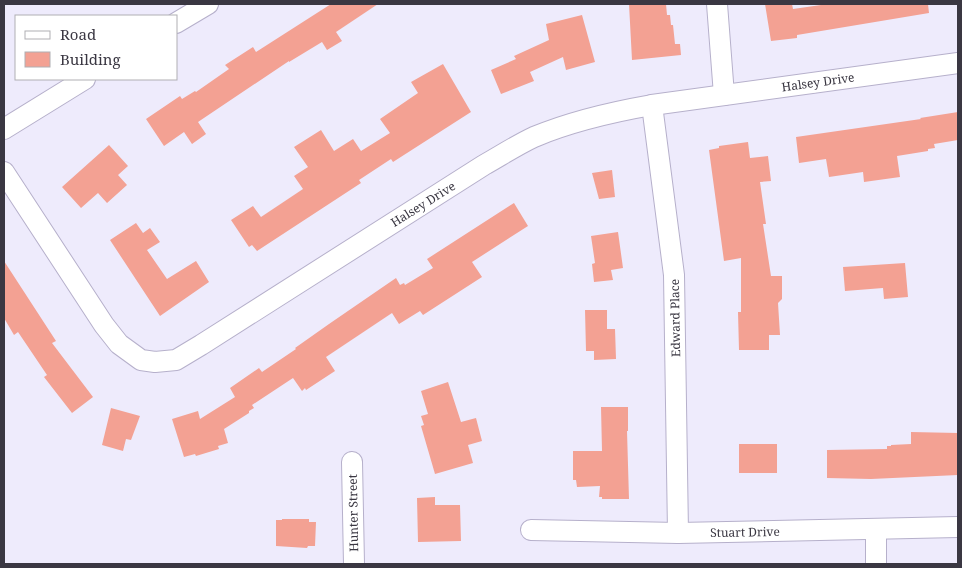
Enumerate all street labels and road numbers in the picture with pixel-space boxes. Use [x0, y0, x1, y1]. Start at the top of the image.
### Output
street label: Halsey Drive [781, 68, 855, 96]
street label: Halsey Drive [387, 177, 459, 231]
street label: Edward Place [666, 279, 684, 357]
street label: Hunter Street [344, 474, 362, 552]
street label: Stuart Drive [710, 523, 780, 541]

